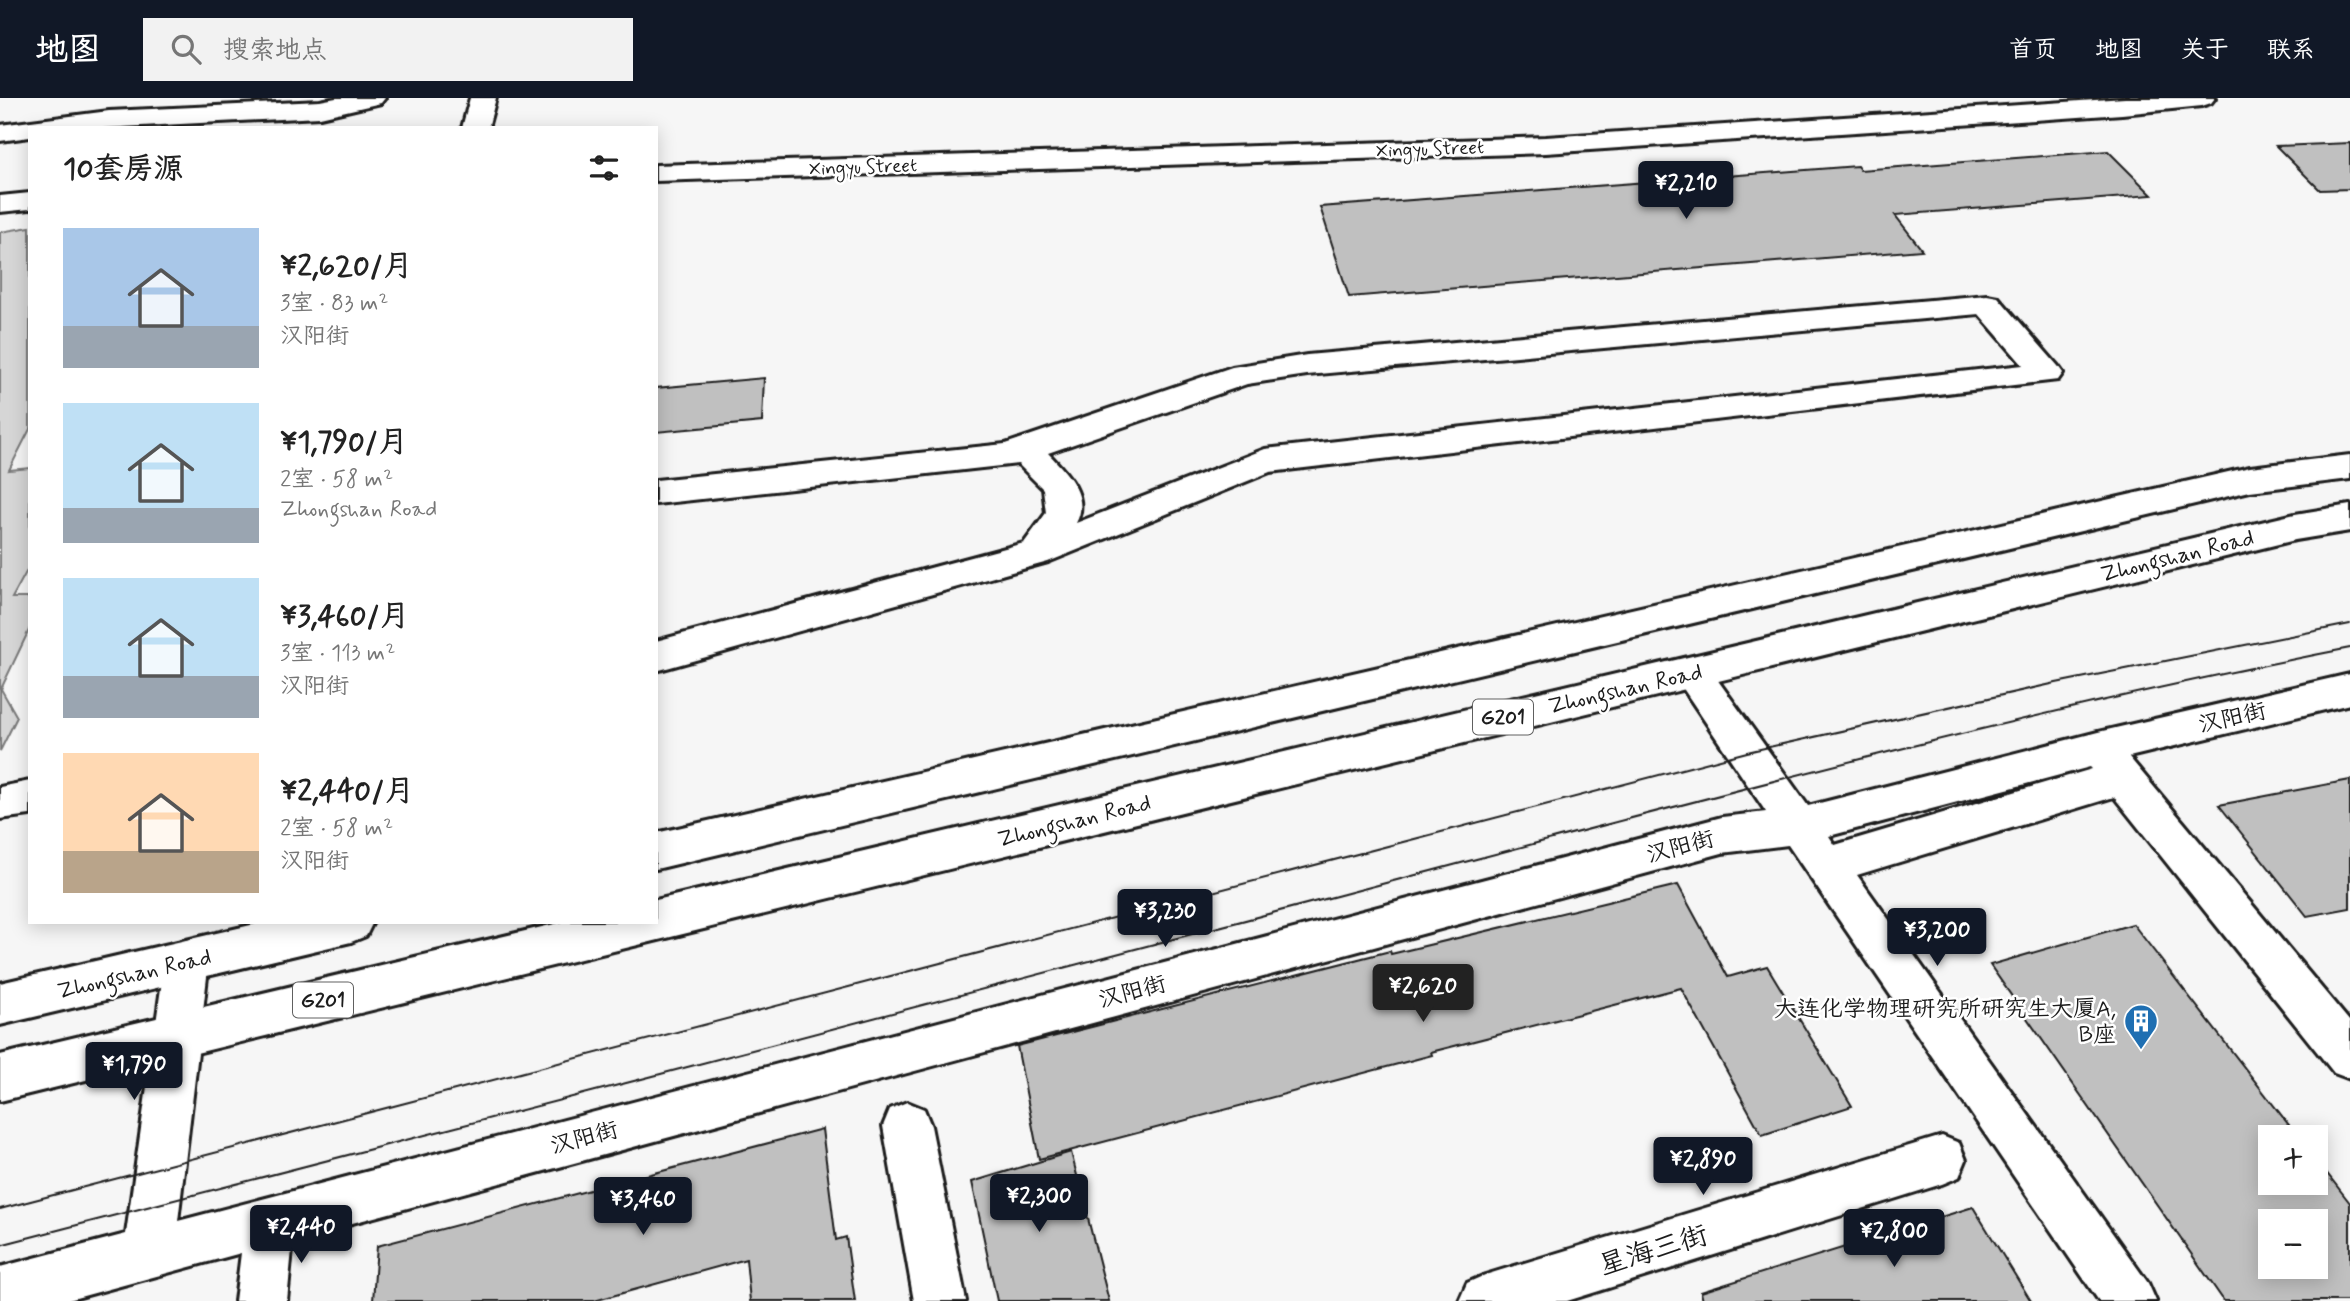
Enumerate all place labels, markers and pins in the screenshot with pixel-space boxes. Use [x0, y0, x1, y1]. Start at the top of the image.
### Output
pin: ¥2,210 [1629, 162, 1743, 221]
pin: ¥3,230 [1108, 890, 1222, 949]
pin: ¥3,200 [1880, 908, 1994, 968]
pin: ¥2,620 [1366, 964, 1480, 1024]
place label: 大连化学物理研究所研究生大厦A, B座 [1774, 995, 2116, 1051]
building icon: 大连化学物理研究所研究生大厦A, B座 [2122, 1002, 2160, 1051]
pin: ¥1,790 [77, 1042, 191, 1102]
pin: ¥2,890 [1646, 1138, 1760, 1197]
pin: ¥2,300 [982, 1174, 1096, 1234]
pin: ¥3,460 [586, 1178, 700, 1237]
pin: ¥2,440 [244, 1206, 358, 1265]
pin: ¥2,800 [1837, 1210, 1951, 1269]

